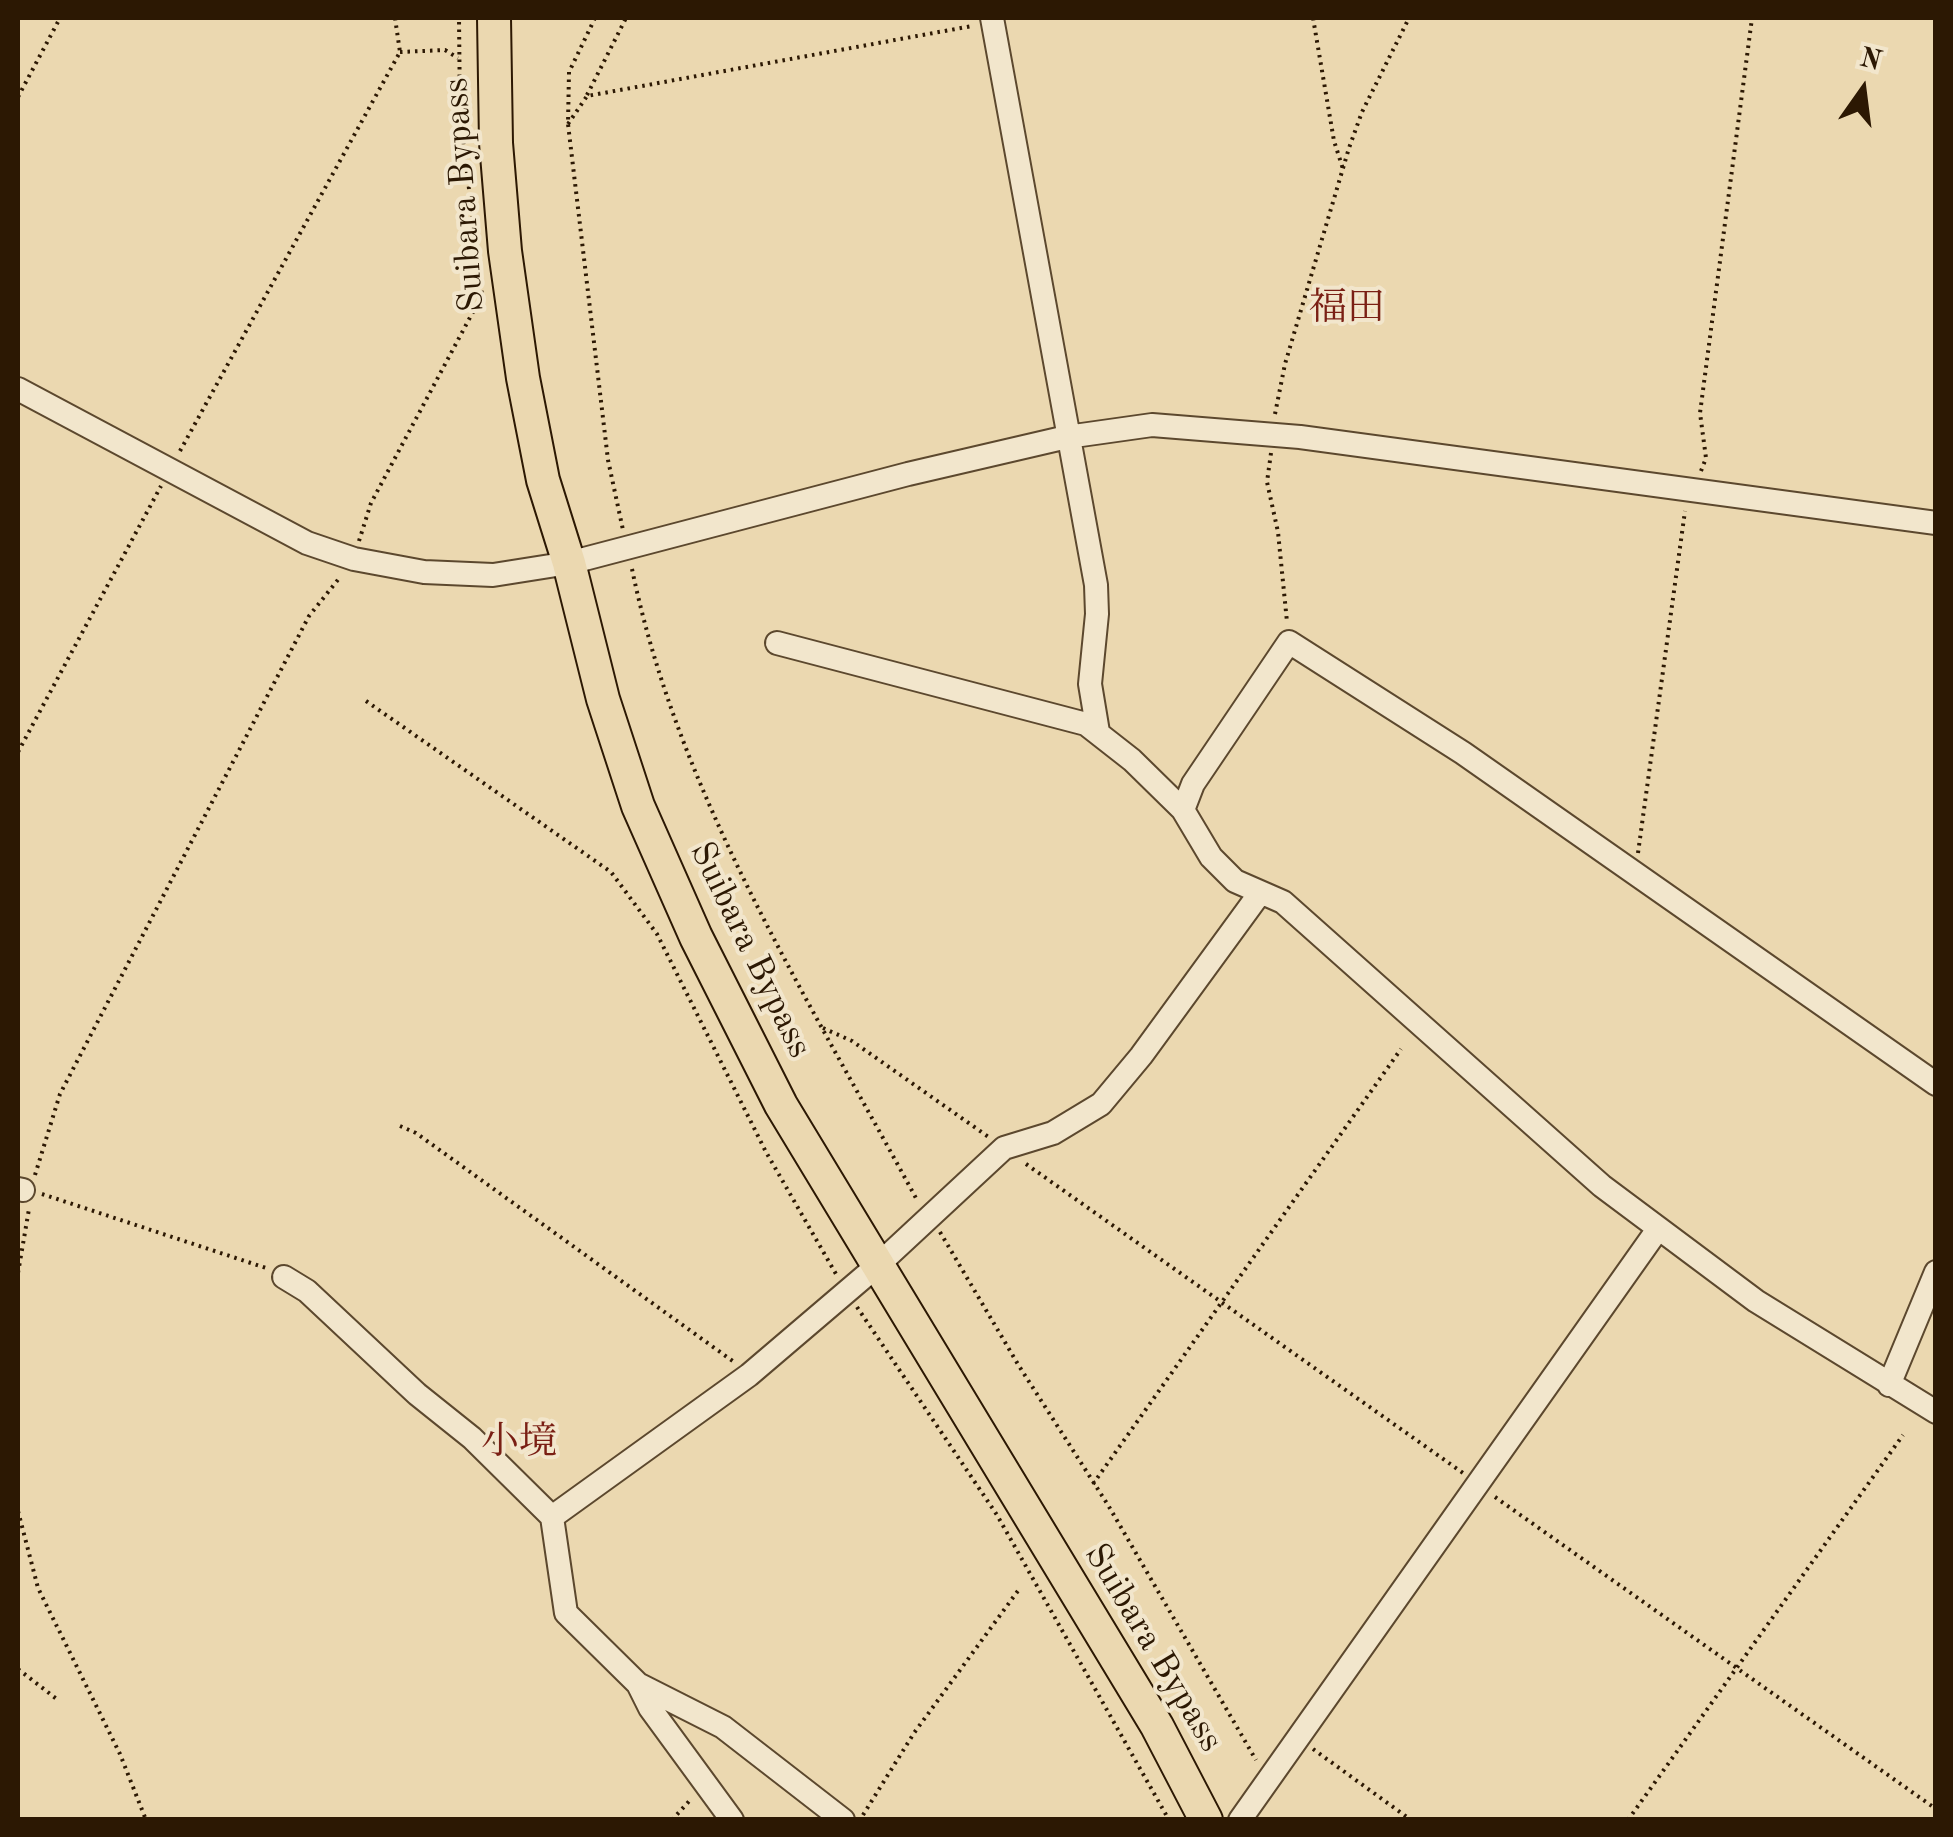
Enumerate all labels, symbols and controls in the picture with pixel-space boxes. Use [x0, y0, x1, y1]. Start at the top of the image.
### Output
north arrow [1813, 40, 1913, 140]
text: N [1856, 45, 1884, 77]
street label: Suibara Bypass [436, 76, 494, 314]
district label: 福田 [1309, 286, 1385, 332]
street label: Suibara Bypass [680, 835, 820, 1065]
district label: 小境 [481, 1420, 557, 1466]
street label: Suibara Bypass [1074, 1536, 1232, 1760]

